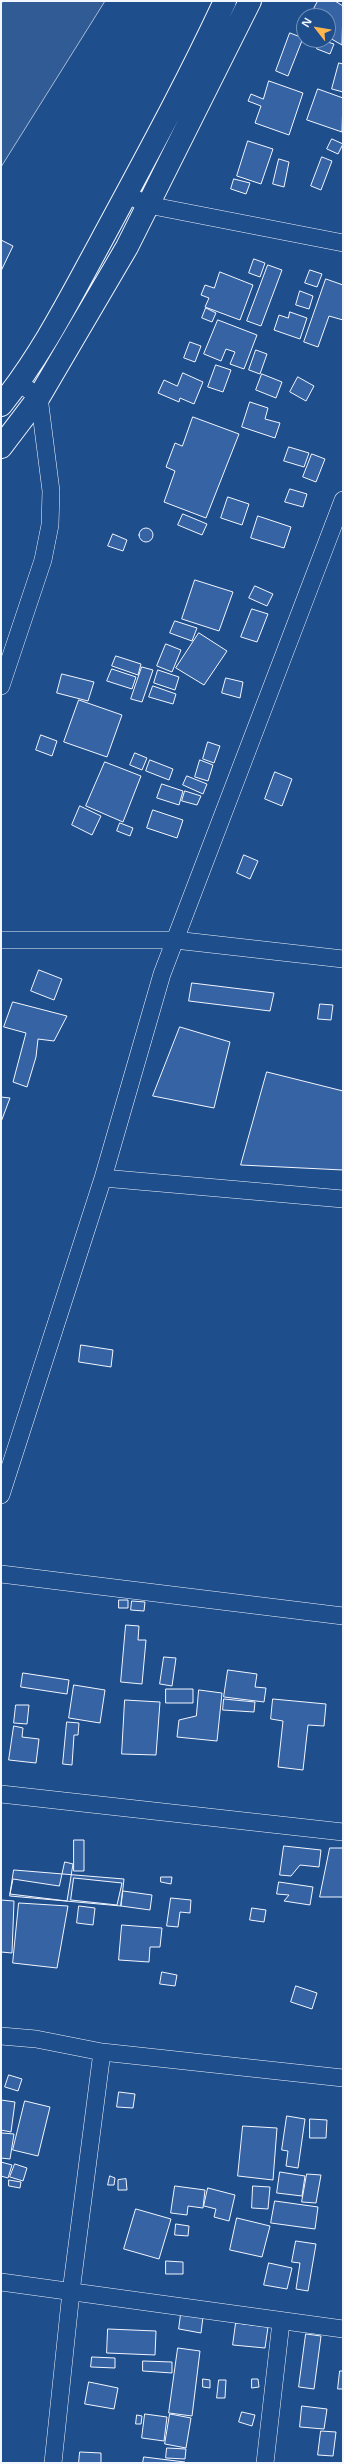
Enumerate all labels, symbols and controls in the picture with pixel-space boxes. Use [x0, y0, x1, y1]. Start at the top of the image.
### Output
north arrow [296, 8, 336, 48]
text: N [297, 14, 315, 30]

